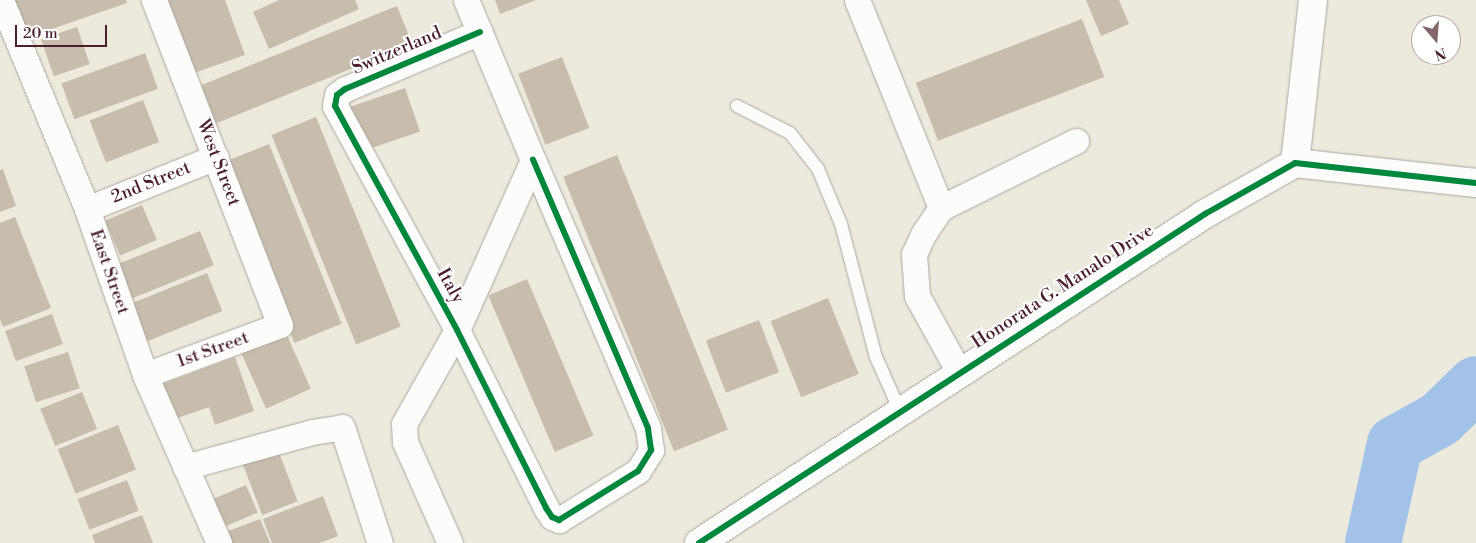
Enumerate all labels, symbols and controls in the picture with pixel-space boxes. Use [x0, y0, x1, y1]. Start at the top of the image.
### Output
scale bar [18, 15, 110, 47]
north arrow [1411, 15, 1461, 65]
street label: Switzerland [349, 22, 445, 80]
text: 20 m [23, 24, 58, 43]
text: N [1432, 43, 1448, 64]
street label: West Street [192, 117, 244, 209]
street label: 2nd Street [108, 157, 194, 209]
street label: Honorata G. Manalo Drive [968, 220, 1158, 354]
street label: East Street [84, 227, 134, 317]
street label: Italy [432, 265, 468, 307]
street label: 1st Street [174, 327, 252, 373]

